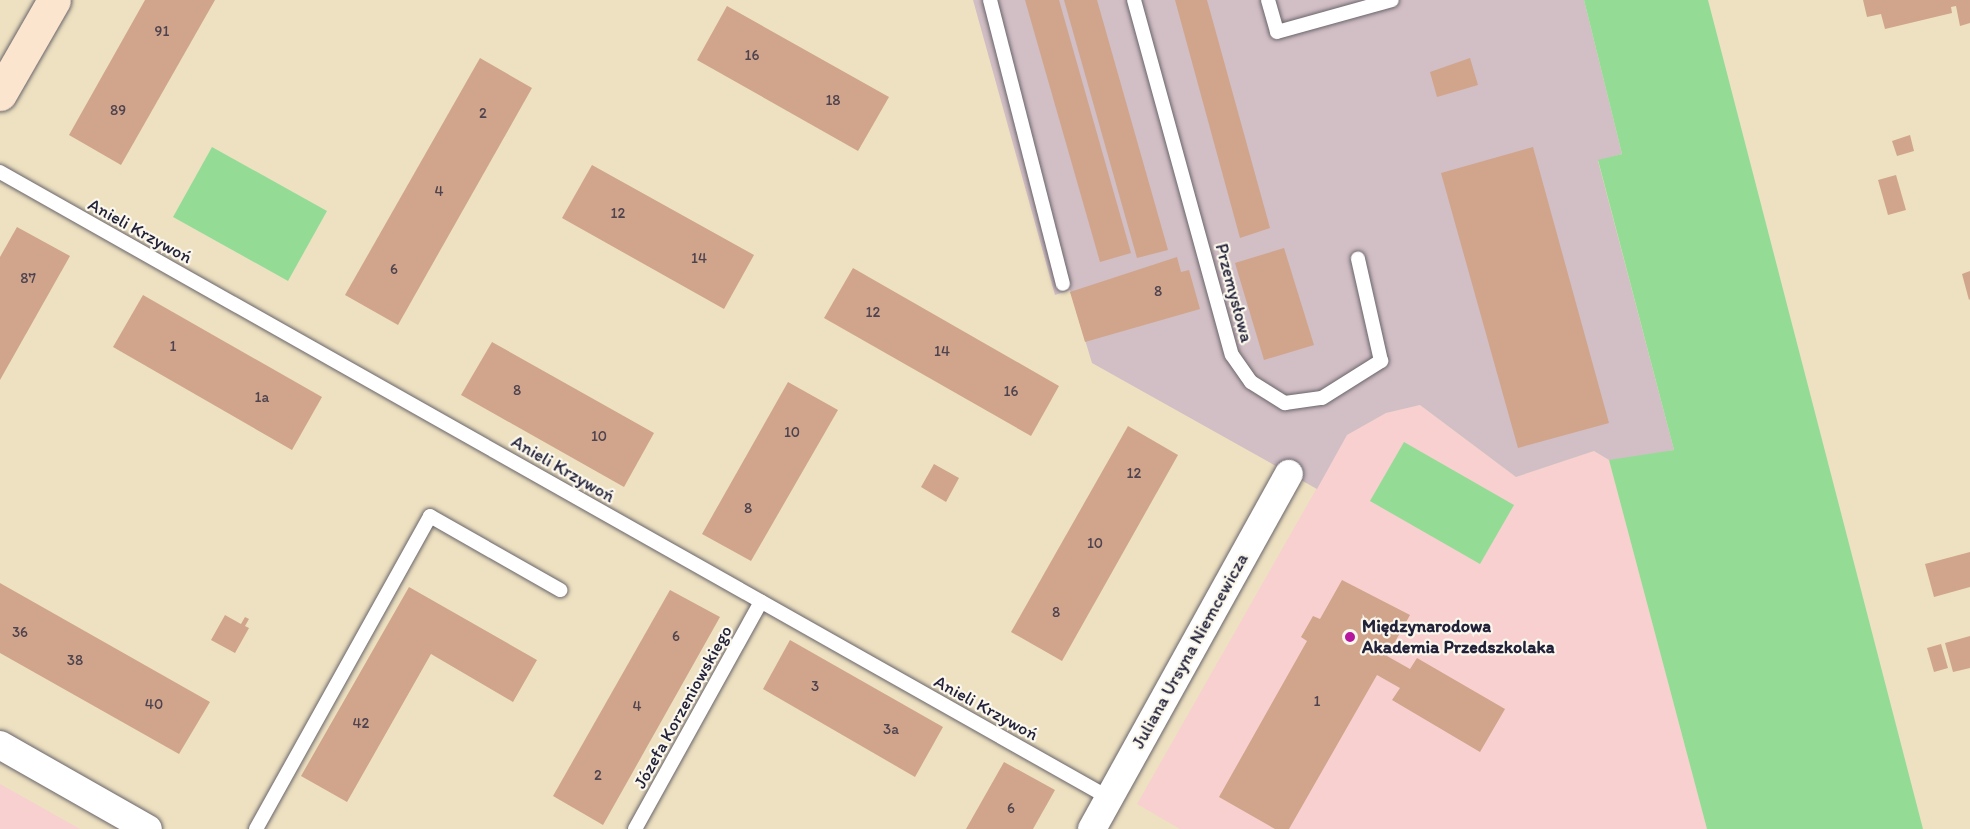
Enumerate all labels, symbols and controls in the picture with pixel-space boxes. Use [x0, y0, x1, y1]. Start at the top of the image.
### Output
house number: 91 [155, 23, 169, 41]
house number: 16 [745, 47, 759, 65]
house number: 18 [825, 92, 841, 110]
house number: 89 [110, 102, 126, 120]
house number: 2 [479, 105, 487, 123]
house number: 4 [434, 183, 444, 201]
street label: Anieli Krzywoń [84, 194, 196, 268]
house number: 12 [611, 205, 625, 223]
street label: Przemysłowa [1210, 241, 1258, 345]
house number: 14 [691, 250, 707, 268]
house number: 6 [390, 261, 398, 279]
house number: 87 [20, 270, 36, 288]
house number: 8 [1154, 283, 1162, 301]
house number: 12 [866, 304, 880, 322]
house number: 1 [170, 338, 176, 356]
house number: 14 [934, 343, 950, 361]
house number: 8 [513, 382, 521, 400]
house number: 16 [1004, 383, 1018, 401]
house number: 1a [255, 389, 269, 407]
house number: 10 [784, 424, 800, 442]
house number: 10 [591, 428, 607, 446]
street label: Anieli Krzywoń [508, 431, 618, 507]
house number: 12 [1127, 465, 1141, 483]
house number: 8 [744, 500, 752, 518]
house number: 10 [1087, 535, 1103, 553]
street label: Juliana Ursyna Niemcewicza [1127, 550, 1253, 752]
house number: 8 [1052, 604, 1060, 622]
place label: Międzynarodowa Akademia Przedszkolaka [1362, 616, 1555, 658]
street label: Józefa Korzeniowskiego [629, 621, 737, 793]
house number: 36 [12, 624, 28, 642]
house number: 6 [672, 628, 680, 646]
marker: Międzynarodowa Akademia Przedszkolaka [1343, 630, 1357, 644]
house number: 38 [67, 652, 83, 670]
street label: Anieli Krzywoń [930, 671, 1042, 745]
house number: 3 [811, 678, 819, 696]
house number: 1 [1314, 693, 1320, 711]
house number: 40 [145, 696, 163, 714]
house number: 4 [632, 698, 642, 716]
house number: 42 [353, 715, 369, 733]
house number: 3a [883, 721, 899, 739]
house number: 2 [594, 767, 602, 785]
house number: 6 [1007, 800, 1015, 818]

